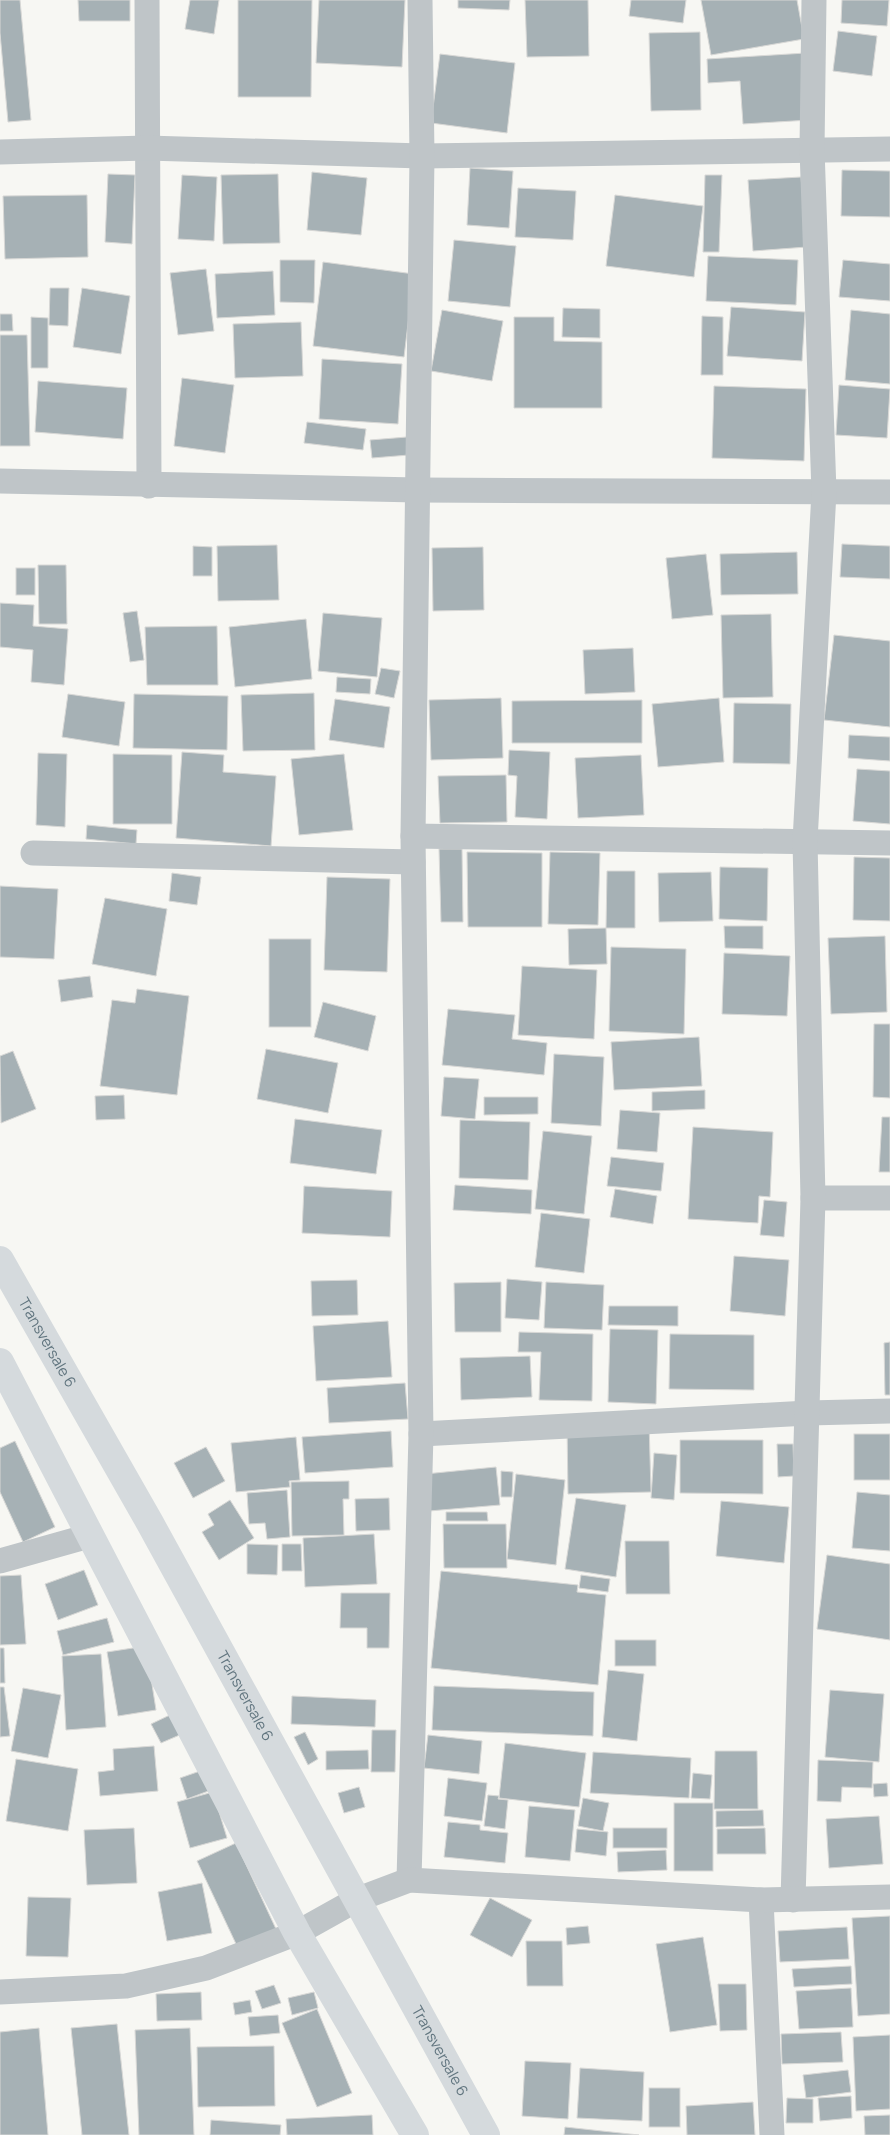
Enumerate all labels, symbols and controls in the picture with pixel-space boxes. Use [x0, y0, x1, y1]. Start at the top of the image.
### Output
street label: Transversale 6 [14, 1294, 81, 1391]
street label: Transversale 6 [212, 1647, 279, 1745]
street label: Transversale 6 [407, 2002, 474, 2100]

